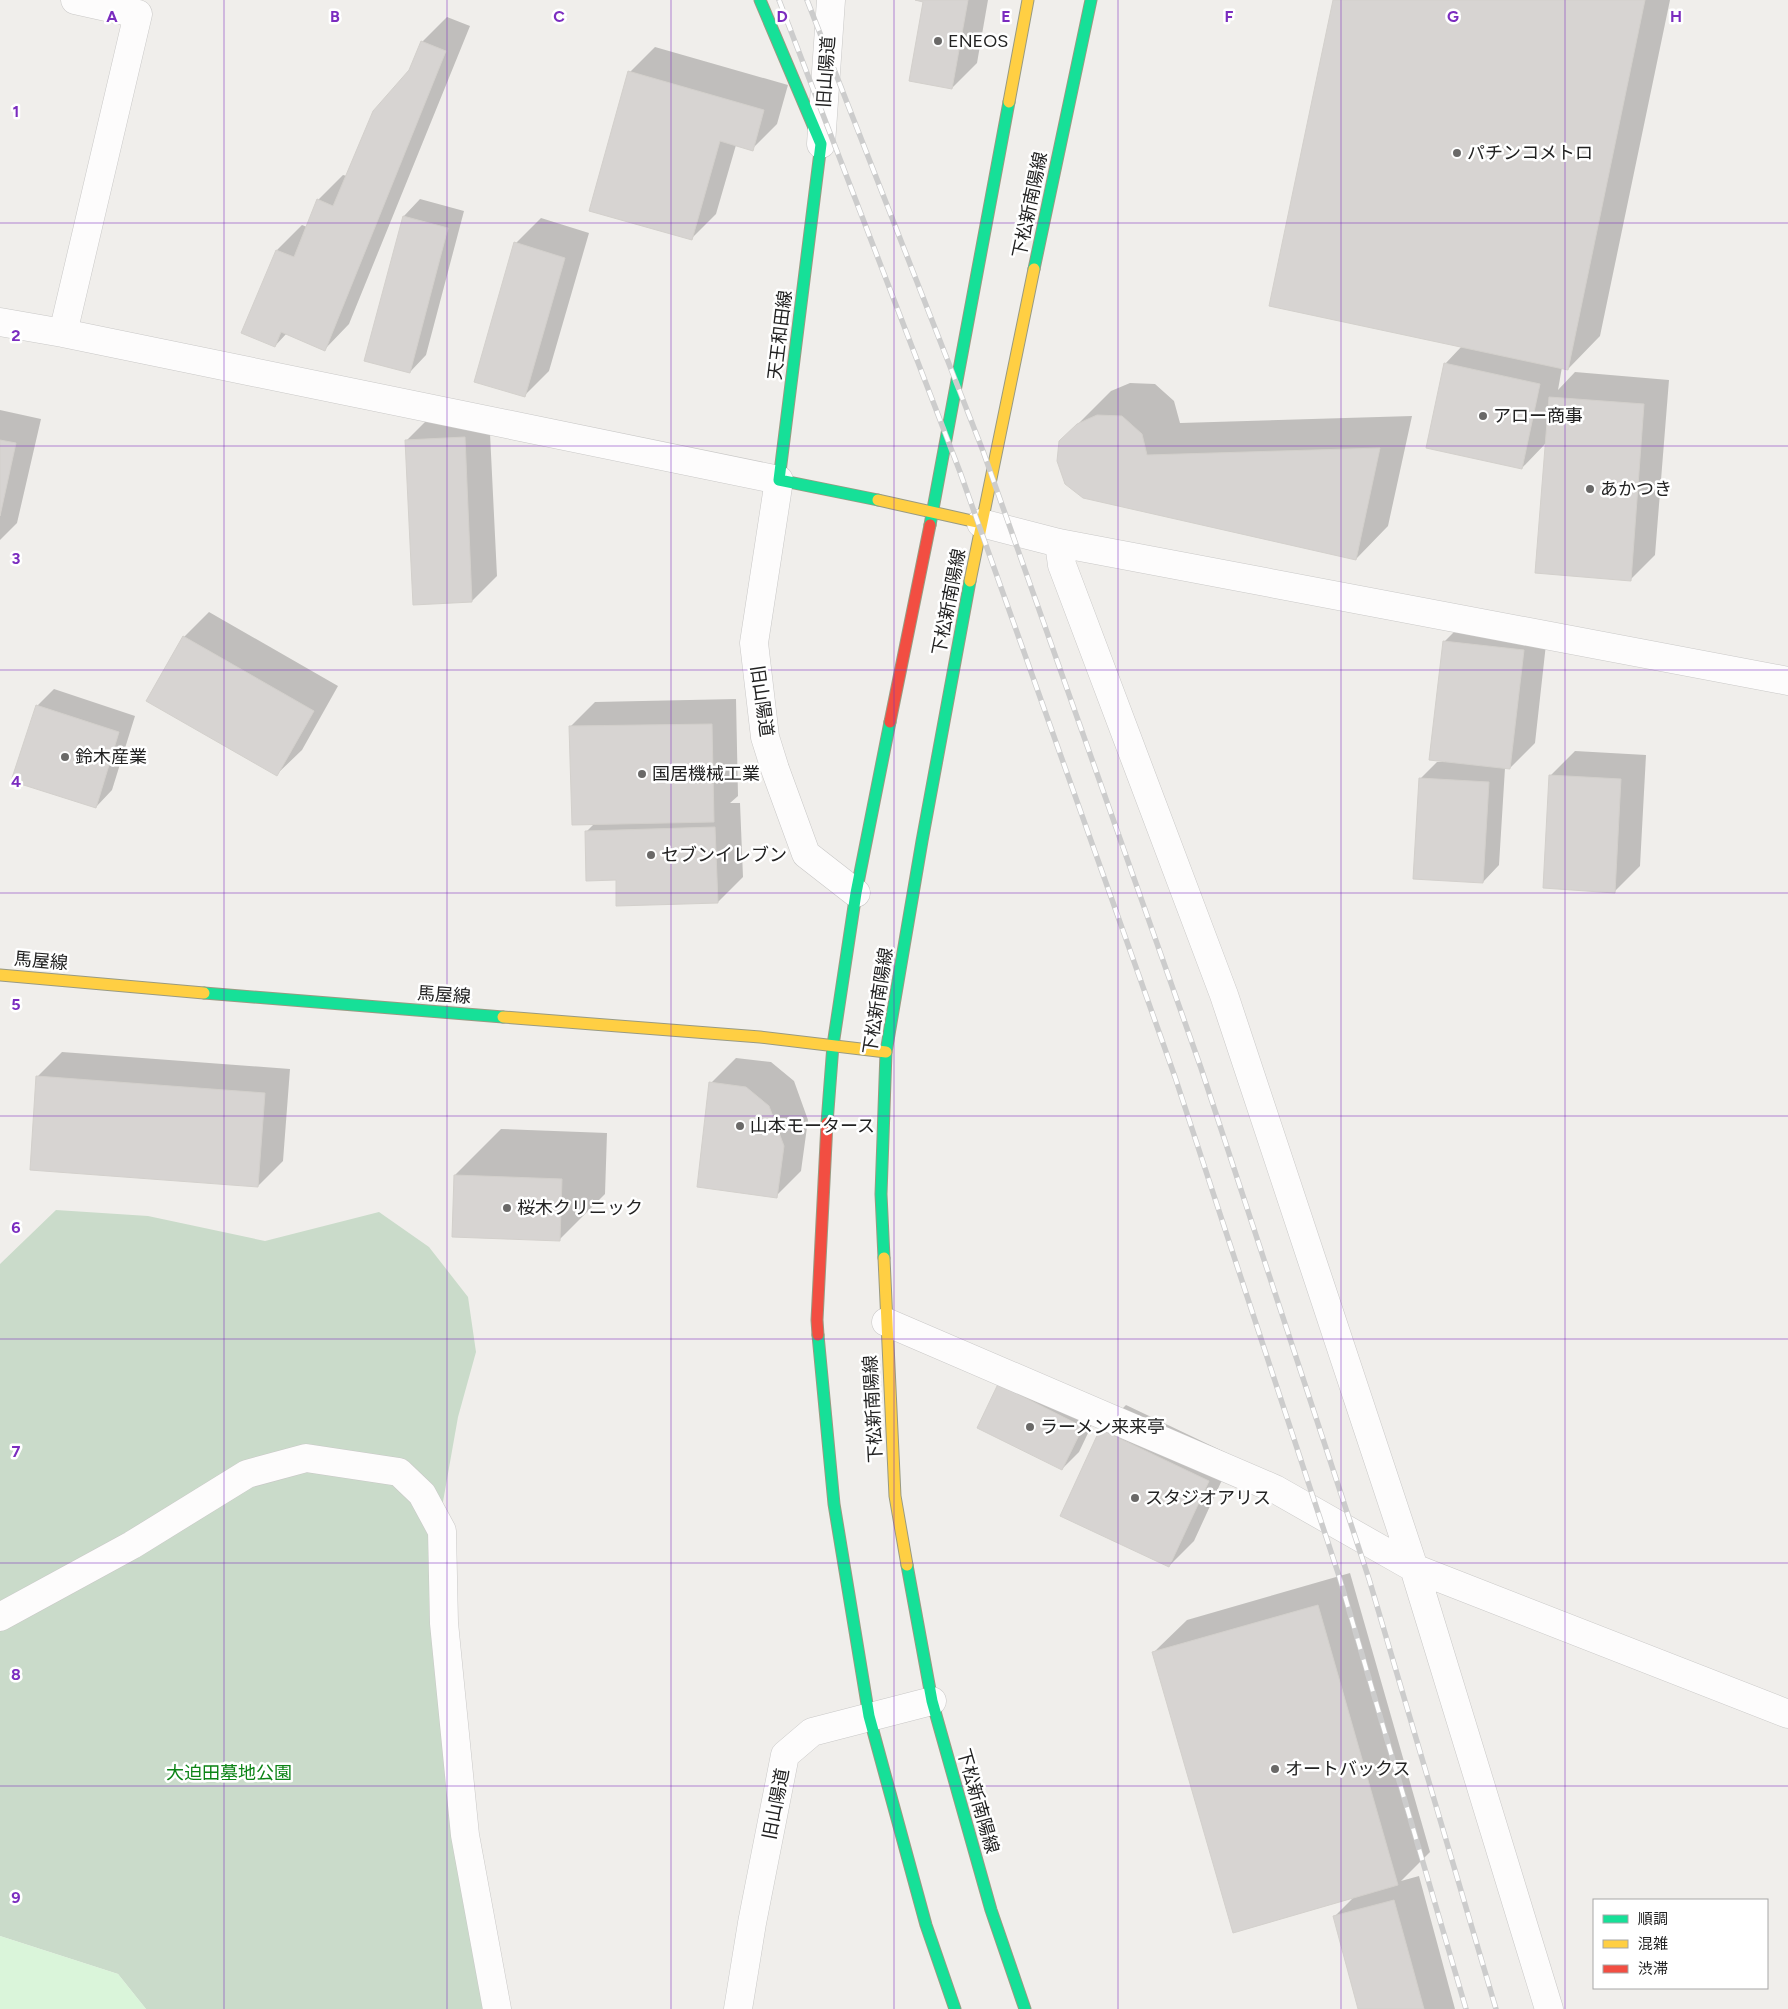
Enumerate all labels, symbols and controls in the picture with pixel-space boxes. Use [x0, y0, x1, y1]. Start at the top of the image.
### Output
text: A [106, 7, 118, 26]
text: B [330, 7, 340, 26]
text: C [553, 7, 565, 26]
text: D [776, 7, 788, 26]
text: E [1001, 7, 1011, 26]
text: F [1225, 7, 1234, 26]
text: G [1447, 7, 1459, 26]
text: H [1670, 7, 1682, 26]
place label: ENEOS [948, 30, 1008, 52]
street label: 旧山陽道 [813, 35, 839, 109]
marker: ENEOS [932, 35, 944, 47]
text: 1 [13, 102, 19, 121]
place label: パチンコメトロ [1467, 142, 1593, 164]
marker: パチンコメトロ [1451, 147, 1463, 159]
street label: 下松新南陽線 [1008, 150, 1052, 260]
street label: 天王和田線 [764, 289, 796, 381]
text: 2 [11, 326, 21, 345]
place label: アロー商事 [1493, 405, 1583, 427]
marker: アロー商事 [1477, 410, 1489, 422]
place label: あかつき [1600, 478, 1672, 500]
marker: あかつき [1584, 483, 1596, 495]
street label: 下松新南陽線 [928, 547, 970, 657]
text: 3 [12, 549, 21, 568]
street label: 旧山陽道 [746, 664, 778, 738]
place label: 鈴木産業 [75, 746, 147, 768]
marker: 鈴木産業 [59, 751, 71, 763]
place label: 国居機械工業 [652, 763, 760, 785]
marker: 国居機械工業 [636, 768, 648, 780]
text: 4 [11, 772, 21, 791]
place label: セブンイレブン [661, 844, 787, 866]
marker: セブンイレブン [645, 849, 657, 861]
street label: 下松新南陽線 [859, 946, 897, 1056]
street label: 馬屋線 [13, 948, 69, 974]
street label: 馬屋線 [416, 982, 472, 1008]
text: 5 [11, 995, 21, 1014]
place label: 山本モータース [750, 1115, 875, 1137]
marker: 山本モータース [734, 1120, 746, 1132]
place label: 桜木クリニック [517, 1197, 643, 1219]
marker: 桜木クリニック [501, 1202, 513, 1214]
text: 6 [11, 1218, 21, 1237]
street label: 下松新南陽線 [859, 1354, 887, 1464]
place label: ラーメン来来亭 [1040, 1416, 1165, 1438]
marker: ラーメン来来亭 [1024, 1421, 1036, 1433]
text: 7 [12, 1442, 21, 1461]
place label: スタジオアリス [1145, 1487, 1271, 1509]
marker: スタジオアリス [1129, 1492, 1141, 1504]
text: 8 [11, 1665, 21, 1684]
street label: 下松新南陽線 [953, 1746, 1003, 1856]
place label: オートバックス [1285, 1758, 1410, 1780]
park label: 大迫田墓地公園 [166, 1762, 292, 1784]
marker: オートバックス [1269, 1763, 1281, 1775]
street label: 旧山陽道 [758, 1767, 794, 1841]
text: 9 [11, 1888, 21, 1907]
legend [1593, 1899, 1768, 1989]
text: 順調 [1638, 1910, 1668, 1928]
text: 混雑 [1638, 1935, 1668, 1953]
text: 渋滞 [1638, 1960, 1668, 1978]

